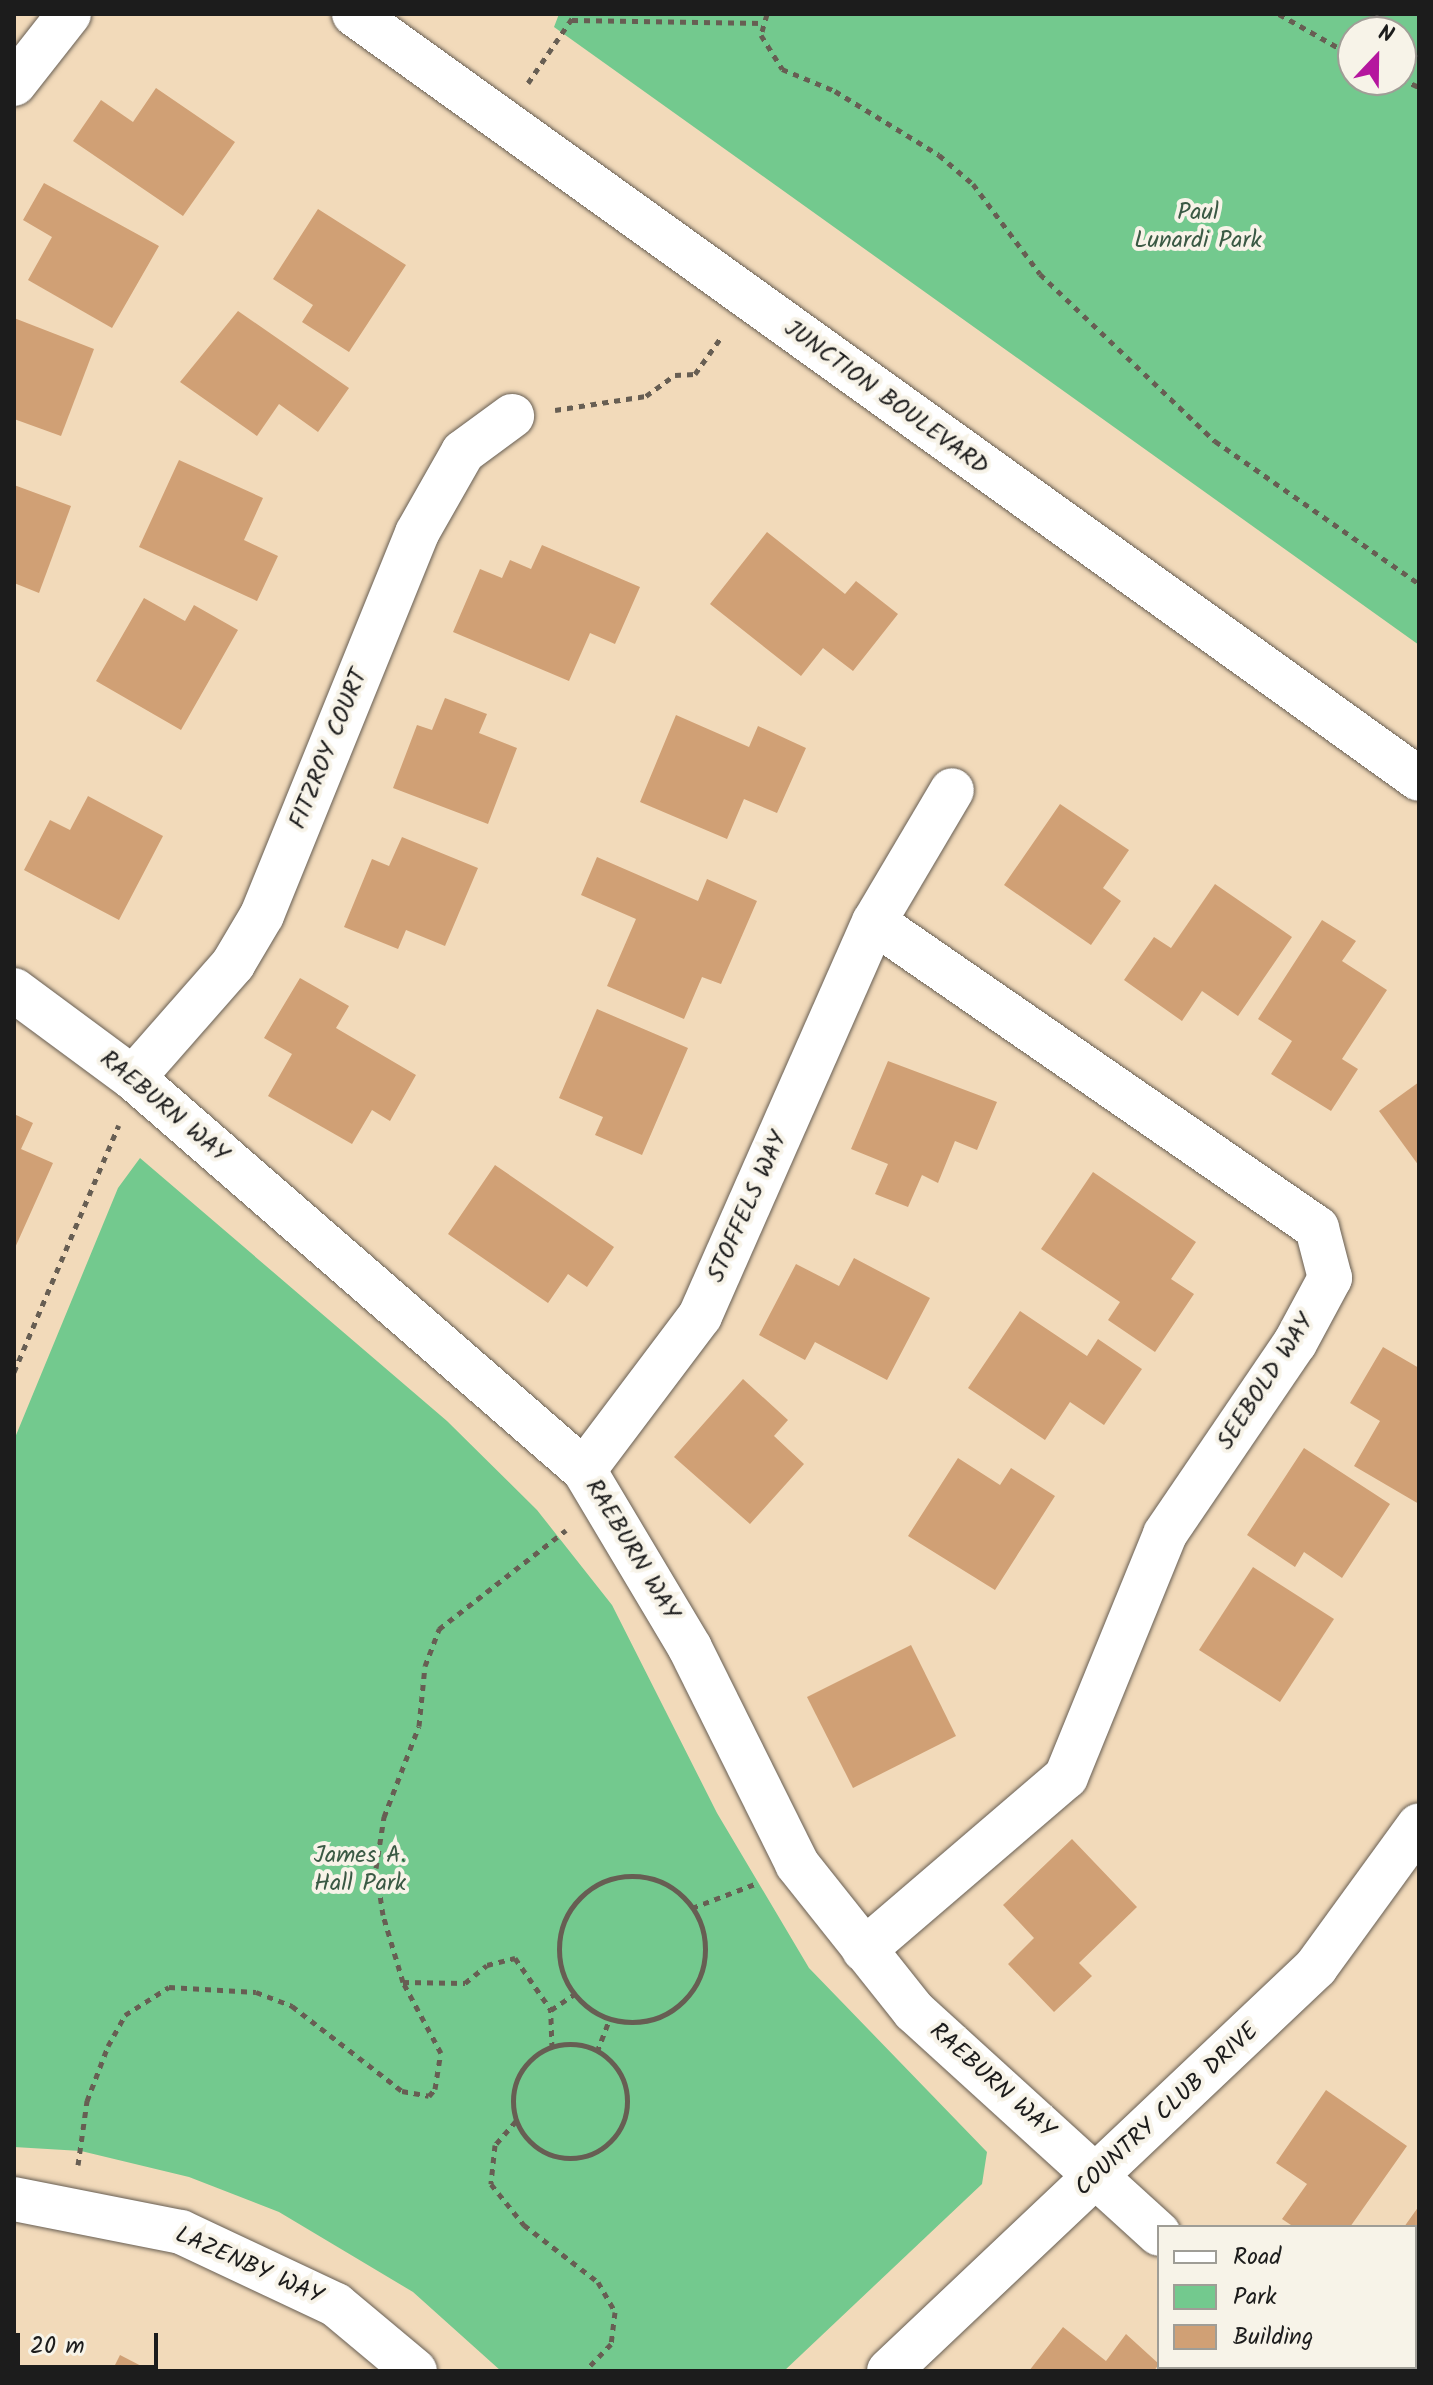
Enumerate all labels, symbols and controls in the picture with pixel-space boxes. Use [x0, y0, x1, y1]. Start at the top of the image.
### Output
north arrow [1337, 16, 1417, 96]
text: N [1372, 16, 1398, 54]
park label: Paul Lunardi Park [1134, 199, 1262, 255]
street label: JUNCTION BOULEVARD [778, 314, 994, 482]
street label: FITZROY COURT [284, 665, 374, 833]
street label: RAEBURN WAY [94, 1045, 234, 1169]
street label: STOFFELS WAY [702, 1127, 794, 1287]
street label: SEEBOLD WAY [1211, 1309, 1321, 1455]
street label: RAEBURN WAY [579, 1474, 685, 1626]
park label: James A. Hall Park [314, 1842, 406, 1898]
street label: RAEBURN WAY [923, 2017, 1061, 2145]
street label: COUNTRY CLUB DRIVE [1069, 2017, 1265, 2203]
street label: LAZENBY WAY [171, 2221, 327, 2311]
legend [1157, 2225, 1417, 2369]
text: Road [1233, 2238, 1281, 2277]
text: Park [1233, 2278, 1277, 2317]
scale bar [20, 2317, 162, 2367]
text: Building [1233, 2318, 1313, 2357]
text: 20 m [30, 2327, 85, 2366]

